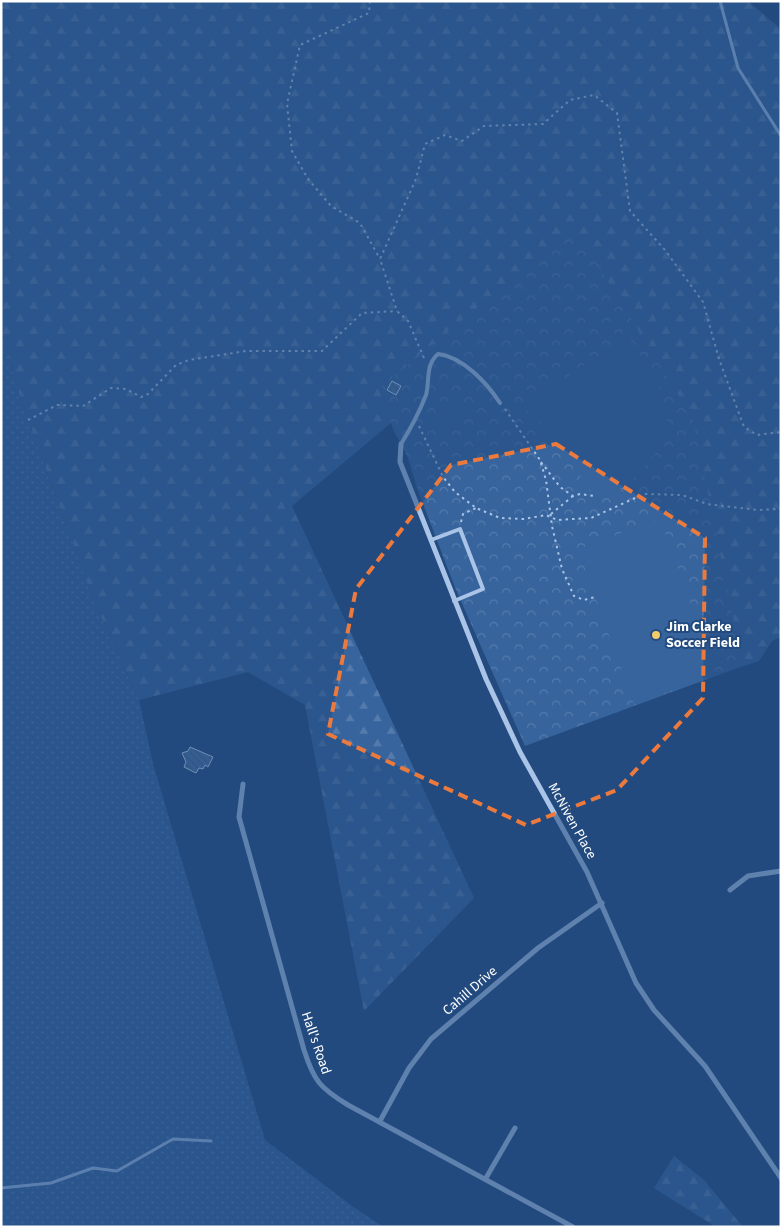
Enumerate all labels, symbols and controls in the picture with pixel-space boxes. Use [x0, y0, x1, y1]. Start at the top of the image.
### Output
place label: Jim Clarke Soccer Field [666, 617, 740, 653]
marker: Jim Clarke Soccer Field [650, 629, 662, 641]
street label: McNiven Place [543, 779, 601, 863]
street label: Cahill Drive [438, 962, 502, 1020]
street label: Hall's Road [296, 1009, 336, 1077]

